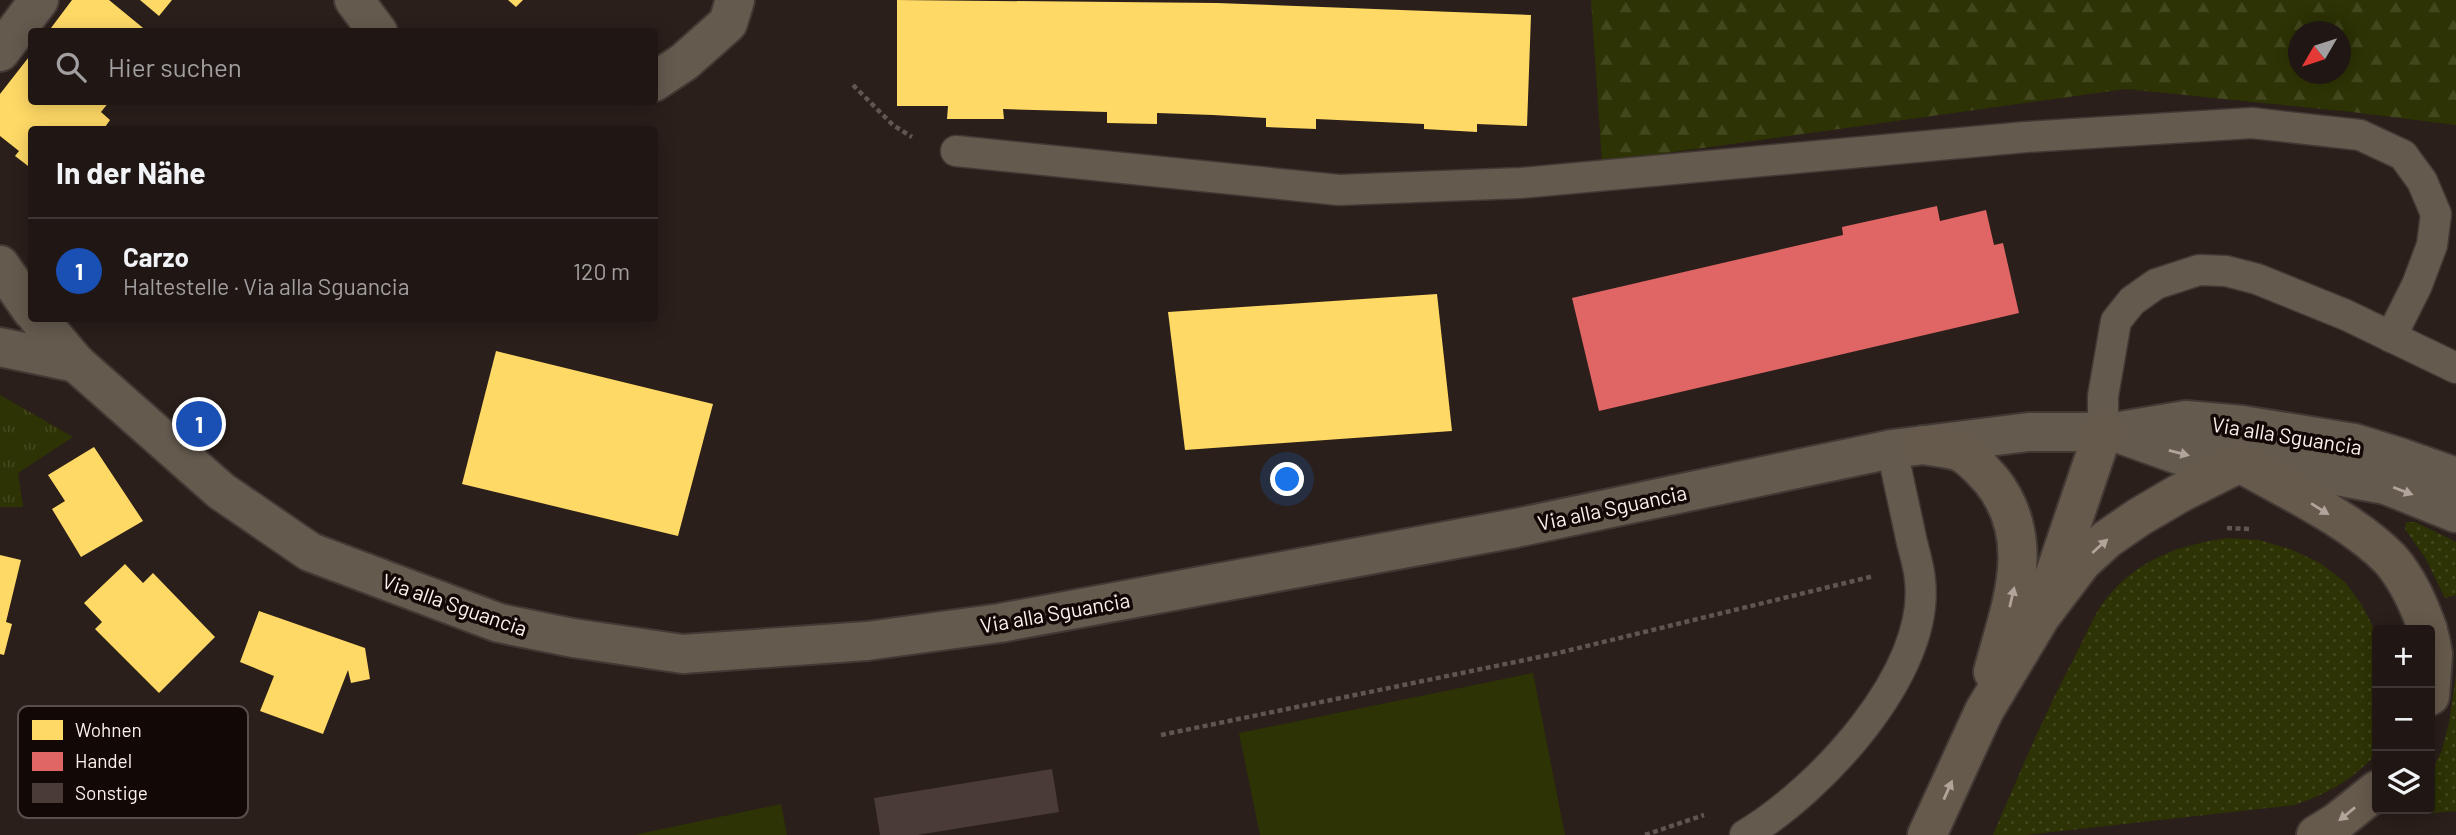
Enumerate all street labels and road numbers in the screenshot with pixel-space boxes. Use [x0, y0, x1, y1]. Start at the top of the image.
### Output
street label: Via alla Sguancia [2210, 411, 2364, 459]
street label: Via alla Sguancia [1535, 479, 1689, 535]
street label: Via alla Sguancia [379, 567, 531, 641]
street label: Via alla Sguancia [978, 587, 1132, 637]

